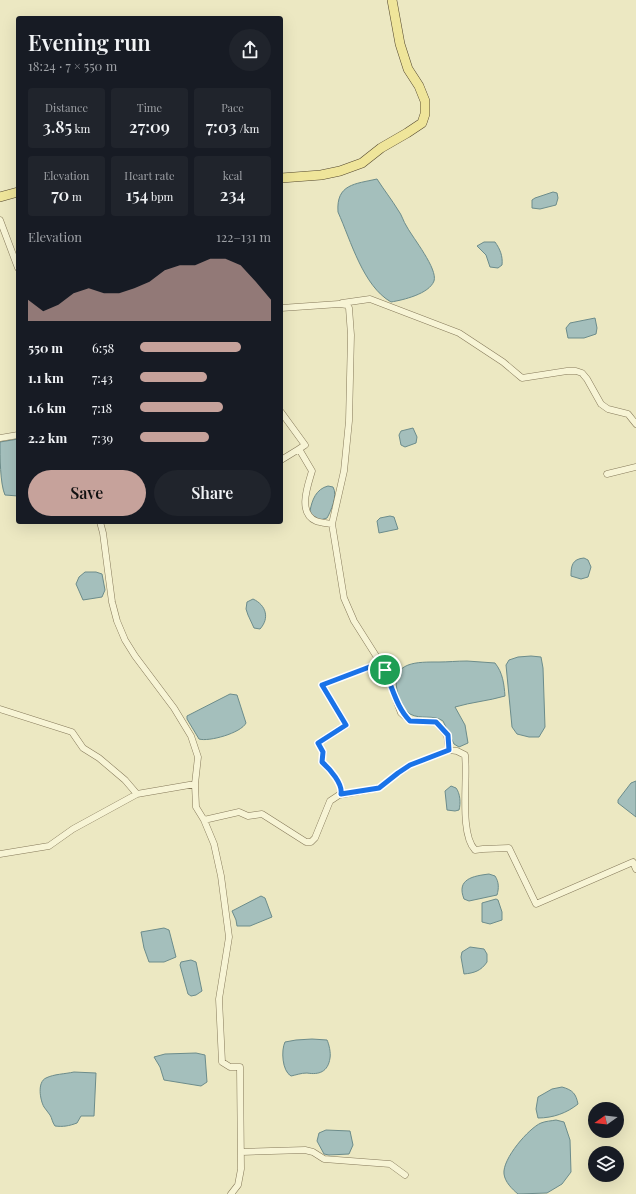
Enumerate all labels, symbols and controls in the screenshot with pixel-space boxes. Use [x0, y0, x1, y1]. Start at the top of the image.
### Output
text: Evening run [28, 27, 151, 57]
button: share [229, 29, 271, 71]
text: 18:24 · 7 × 550 m [28, 57, 117, 74]
text: Distance [45, 100, 88, 115]
text: Time [137, 100, 162, 115]
text: Pace [221, 100, 244, 115]
text: 3.85 [43, 115, 72, 137]
text: 27:09 [129, 115, 170, 137]
text: 7:03 [206, 115, 237, 137]
text: km [72, 121, 90, 136]
text: /km [237, 121, 259, 136]
text: Elevation [44, 168, 89, 183]
text: Heart rate [124, 168, 175, 183]
text: kcal [223, 168, 242, 183]
text: 70 [51, 183, 69, 205]
text: 154 [126, 183, 148, 205]
text: 234 [220, 183, 245, 205]
text: m [69, 189, 82, 204]
text: bpm [148, 189, 173, 204]
text: Elevation [28, 228, 82, 245]
text: 122–131 m [216, 228, 271, 245]
text: 550 m [28, 339, 63, 356]
text: 6:58 [92, 339, 114, 356]
text: 1.1 km [28, 369, 64, 386]
text: 7:43 [92, 369, 113, 386]
text: 1.6 km [28, 399, 66, 416]
text: 7:18 [92, 399, 112, 416]
text: 2.2 km [28, 429, 67, 446]
text: 7:39 [92, 429, 113, 446]
button: Save [28, 470, 146, 516]
button: Share [154, 470, 271, 516]
pin [368, 653, 402, 687]
icon: arrive [374, 659, 396, 681]
north arrow [588, 1102, 624, 1138]
map controls [588, 1102, 624, 1182]
button: layers [588, 1146, 624, 1182]

